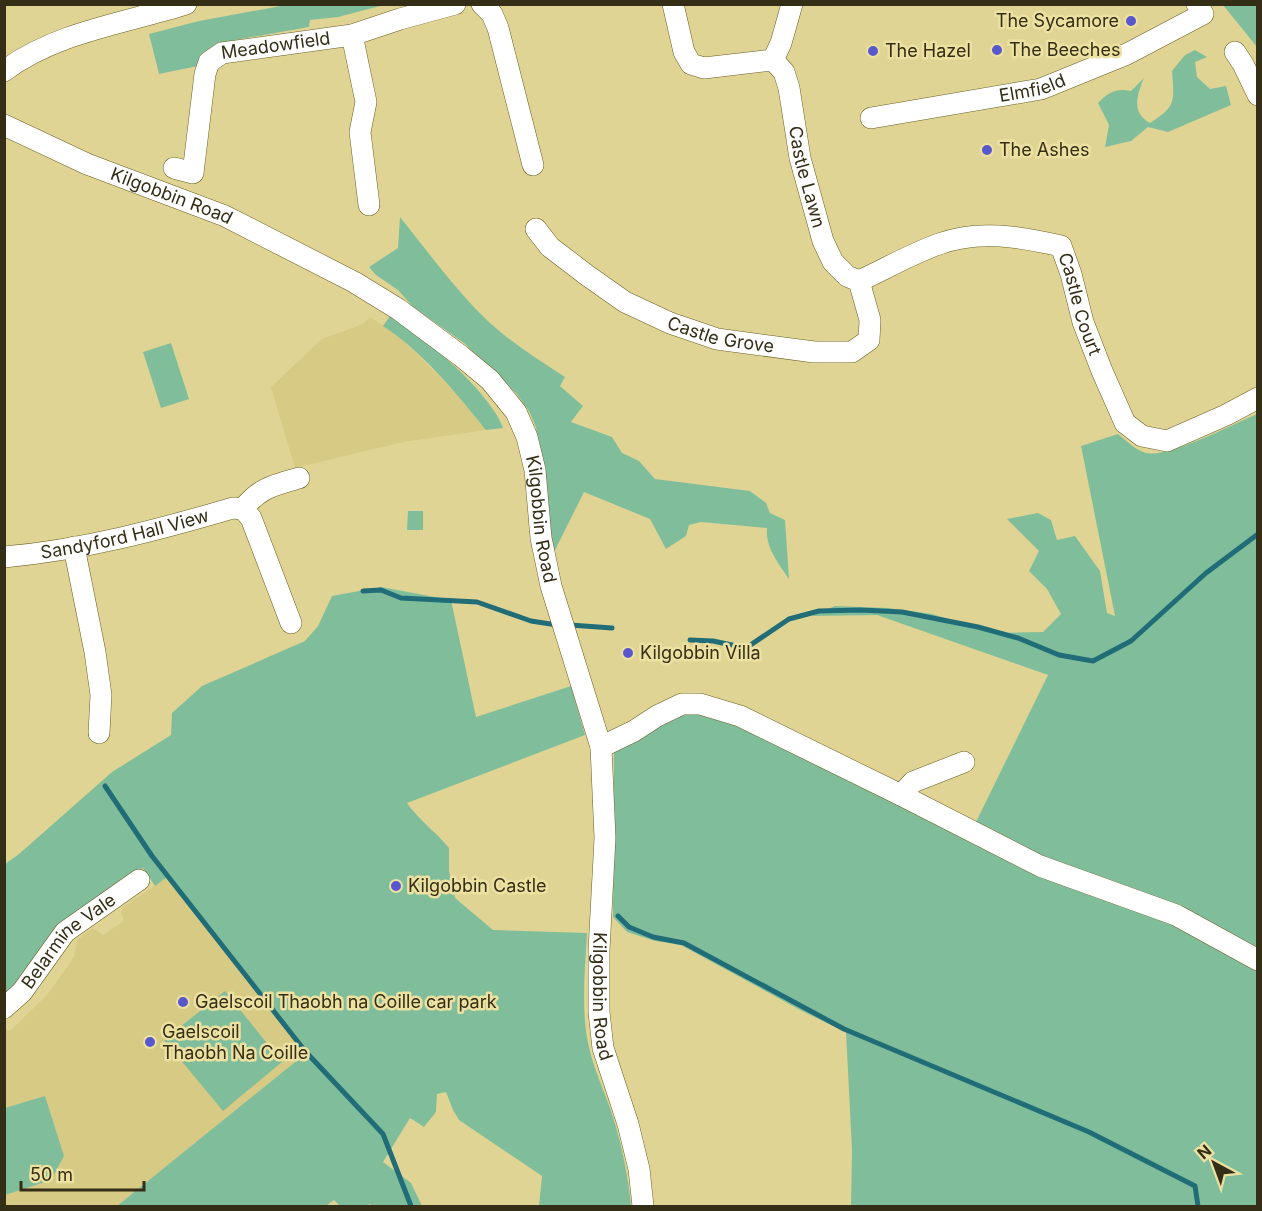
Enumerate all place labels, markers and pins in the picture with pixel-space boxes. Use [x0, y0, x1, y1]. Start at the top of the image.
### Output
place label: The Sycamore [996, 10, 1119, 31]
marker: The Sycamore [1124, 14, 1138, 28]
place label: The Beeches [1009, 39, 1121, 60]
place label: The Hazel [885, 40, 971, 61]
marker: The Beeches [990, 43, 1004, 57]
marker: The Hazel [866, 44, 880, 58]
place label: The Ashes [999, 139, 1089, 160]
marker: The Ashes [980, 143, 994, 157]
place label: Kilgobbin Villa [640, 642, 761, 663]
marker: Kilgobbin Villa [621, 646, 635, 660]
place label: Kilgobbin Castle [408, 875, 547, 896]
marker: Kilgobbin Castle [389, 879, 403, 893]
place label: Gaelscoil Thaobh na Coille car park [195, 991, 497, 1012]
marker: Gaelscoil Thaobh na Coille car park [176, 995, 190, 1009]
place label: Gaelscoil Thaobh Na Coille [162, 1021, 308, 1063]
marker: Gaelscoil Thaobh Na Coille [143, 1035, 157, 1049]

